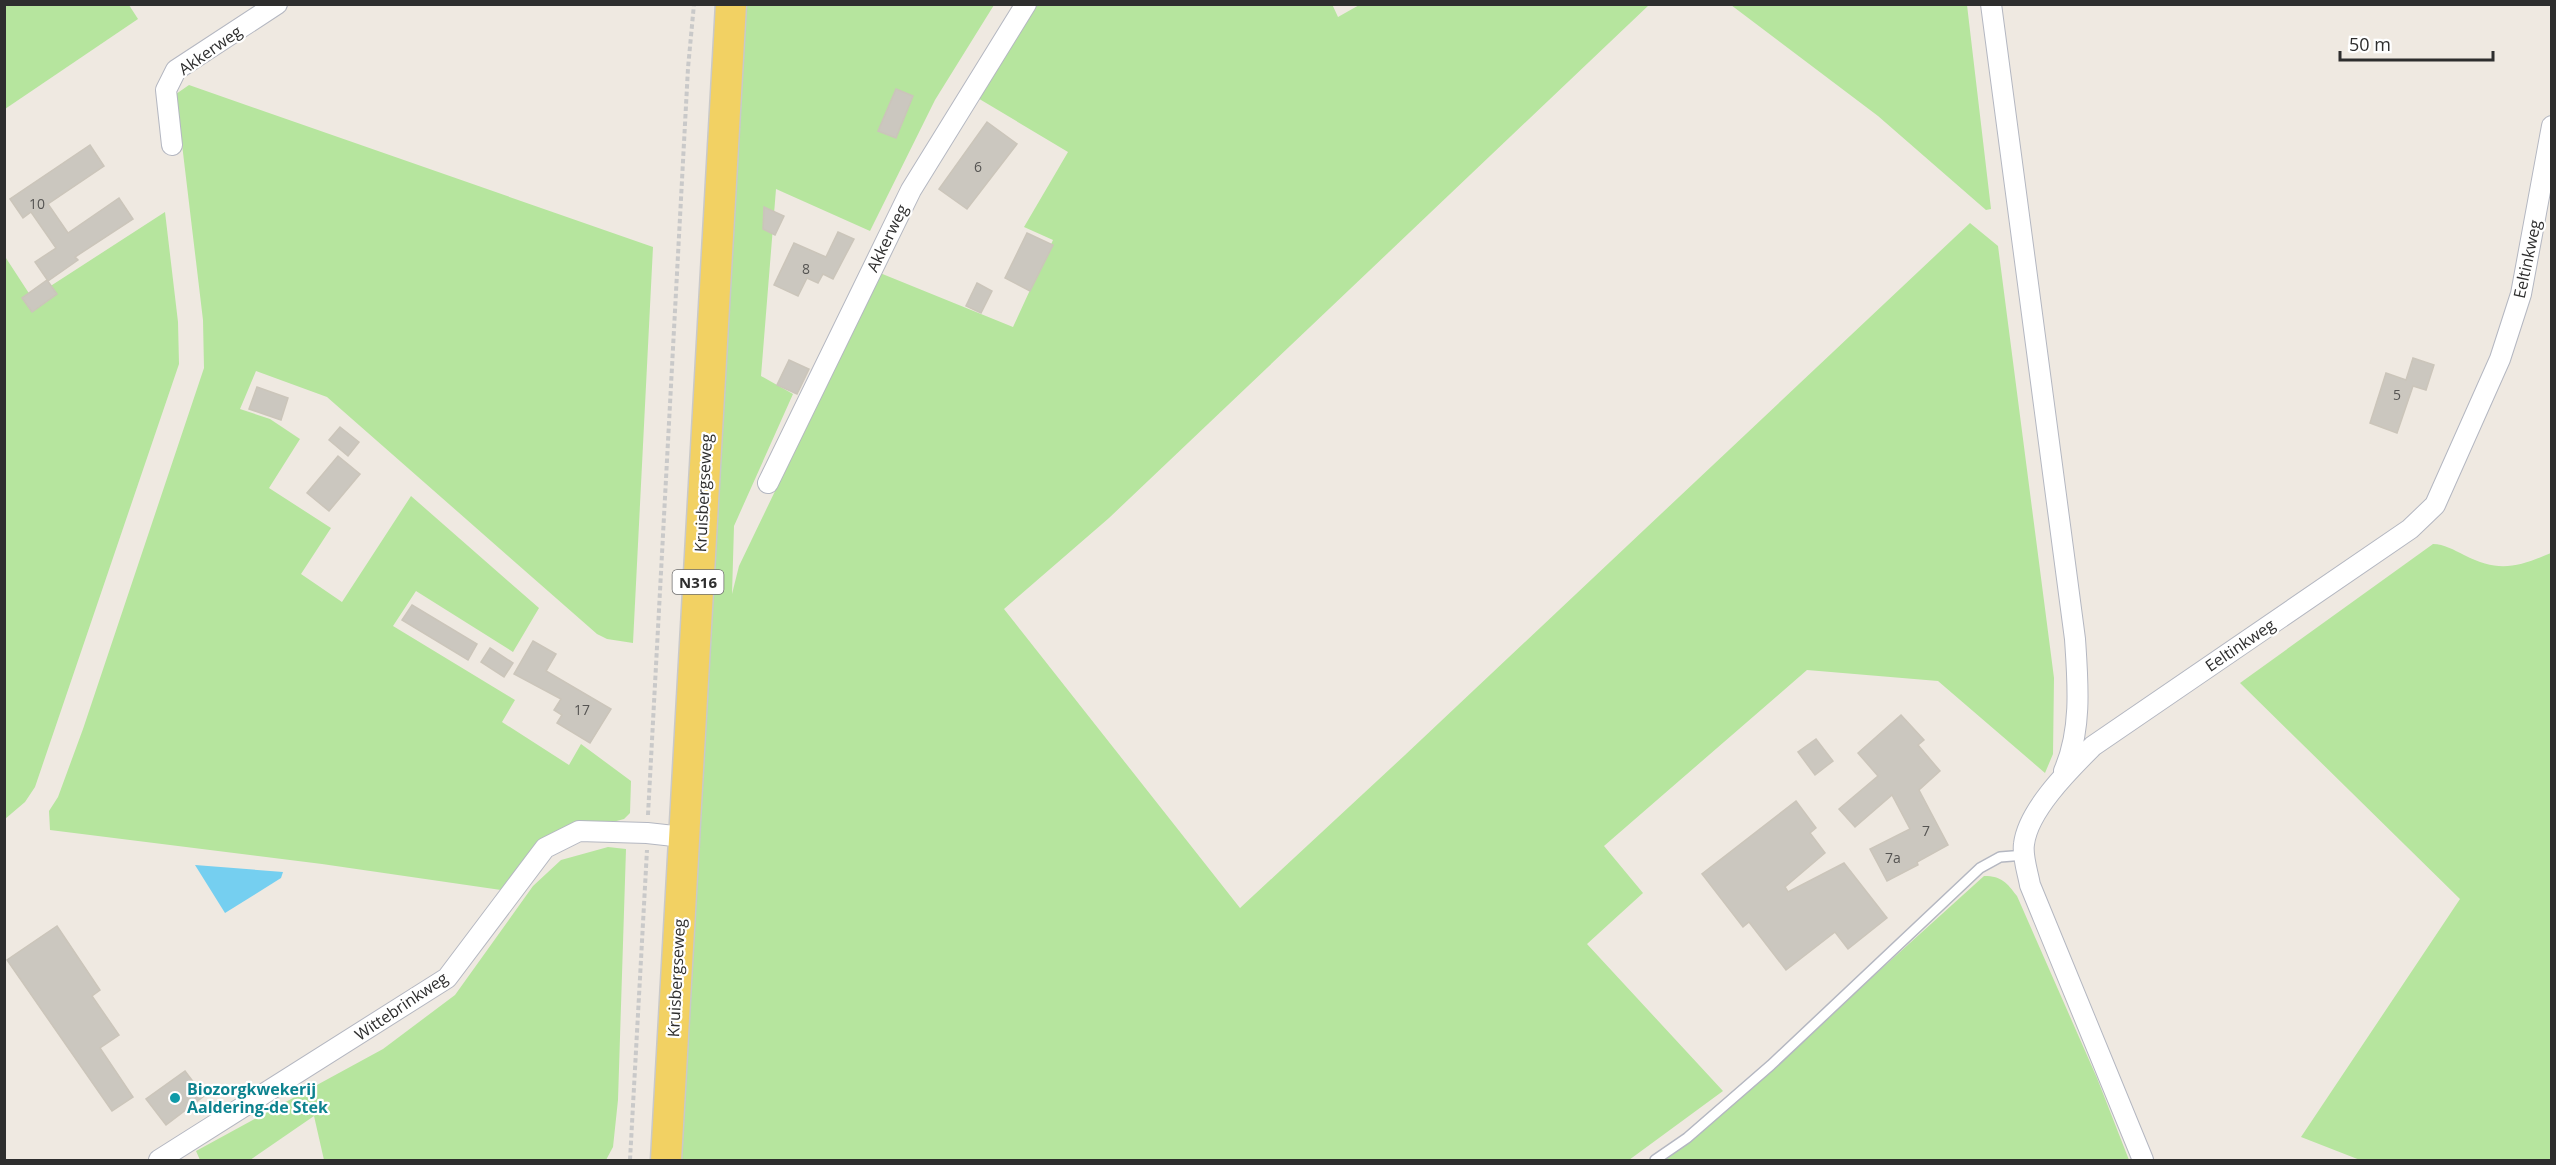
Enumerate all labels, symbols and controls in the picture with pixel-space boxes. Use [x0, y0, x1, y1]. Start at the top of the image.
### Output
street label: Akkerweg [174, 20, 246, 80]
scale bar [2340, 24, 2493, 62]
text: 50 m [2349, 32, 2391, 56]
house number: 6 [974, 157, 982, 176]
house number: 10 [29, 194, 45, 213]
street label: Akkerweg [861, 200, 913, 275]
street label: Eeltinkweg [2508, 217, 2546, 300]
house number: 8 [802, 259, 810, 278]
house number: 5 [2393, 385, 2401, 404]
street label: Kruisbergseweg [689, 433, 717, 553]
road number: N316 [672, 570, 724, 594]
street label: Eeltinkweg [2201, 613, 2280, 676]
house number: 17 [574, 700, 590, 719]
house number: 7 [1922, 821, 1930, 840]
house number: 7a [1885, 848, 1901, 867]
street label: Kruisbergseweg [662, 918, 690, 1038]
street label: Wittebrinkweg [350, 967, 452, 1045]
place label: Biozorgkwekerij Aaldering-de Stek [187, 1078, 328, 1118]
marker: Biozorgkwekerij Aaldering-de Stek [168, 1091, 182, 1105]

